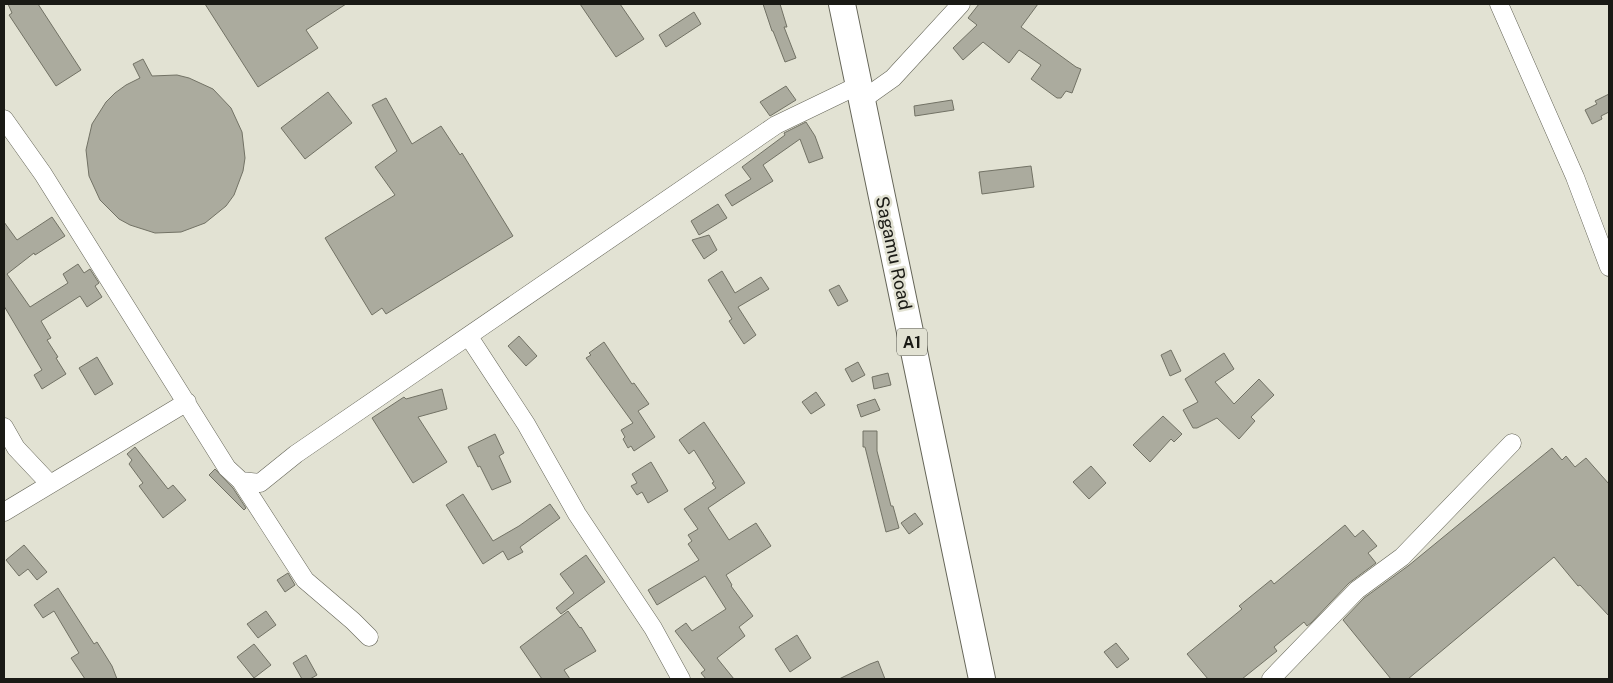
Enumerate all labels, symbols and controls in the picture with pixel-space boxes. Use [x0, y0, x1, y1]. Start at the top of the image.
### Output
street label: Sagamu Road [872, 194, 916, 312]
road number: A1 [897, 328, 927, 356]

